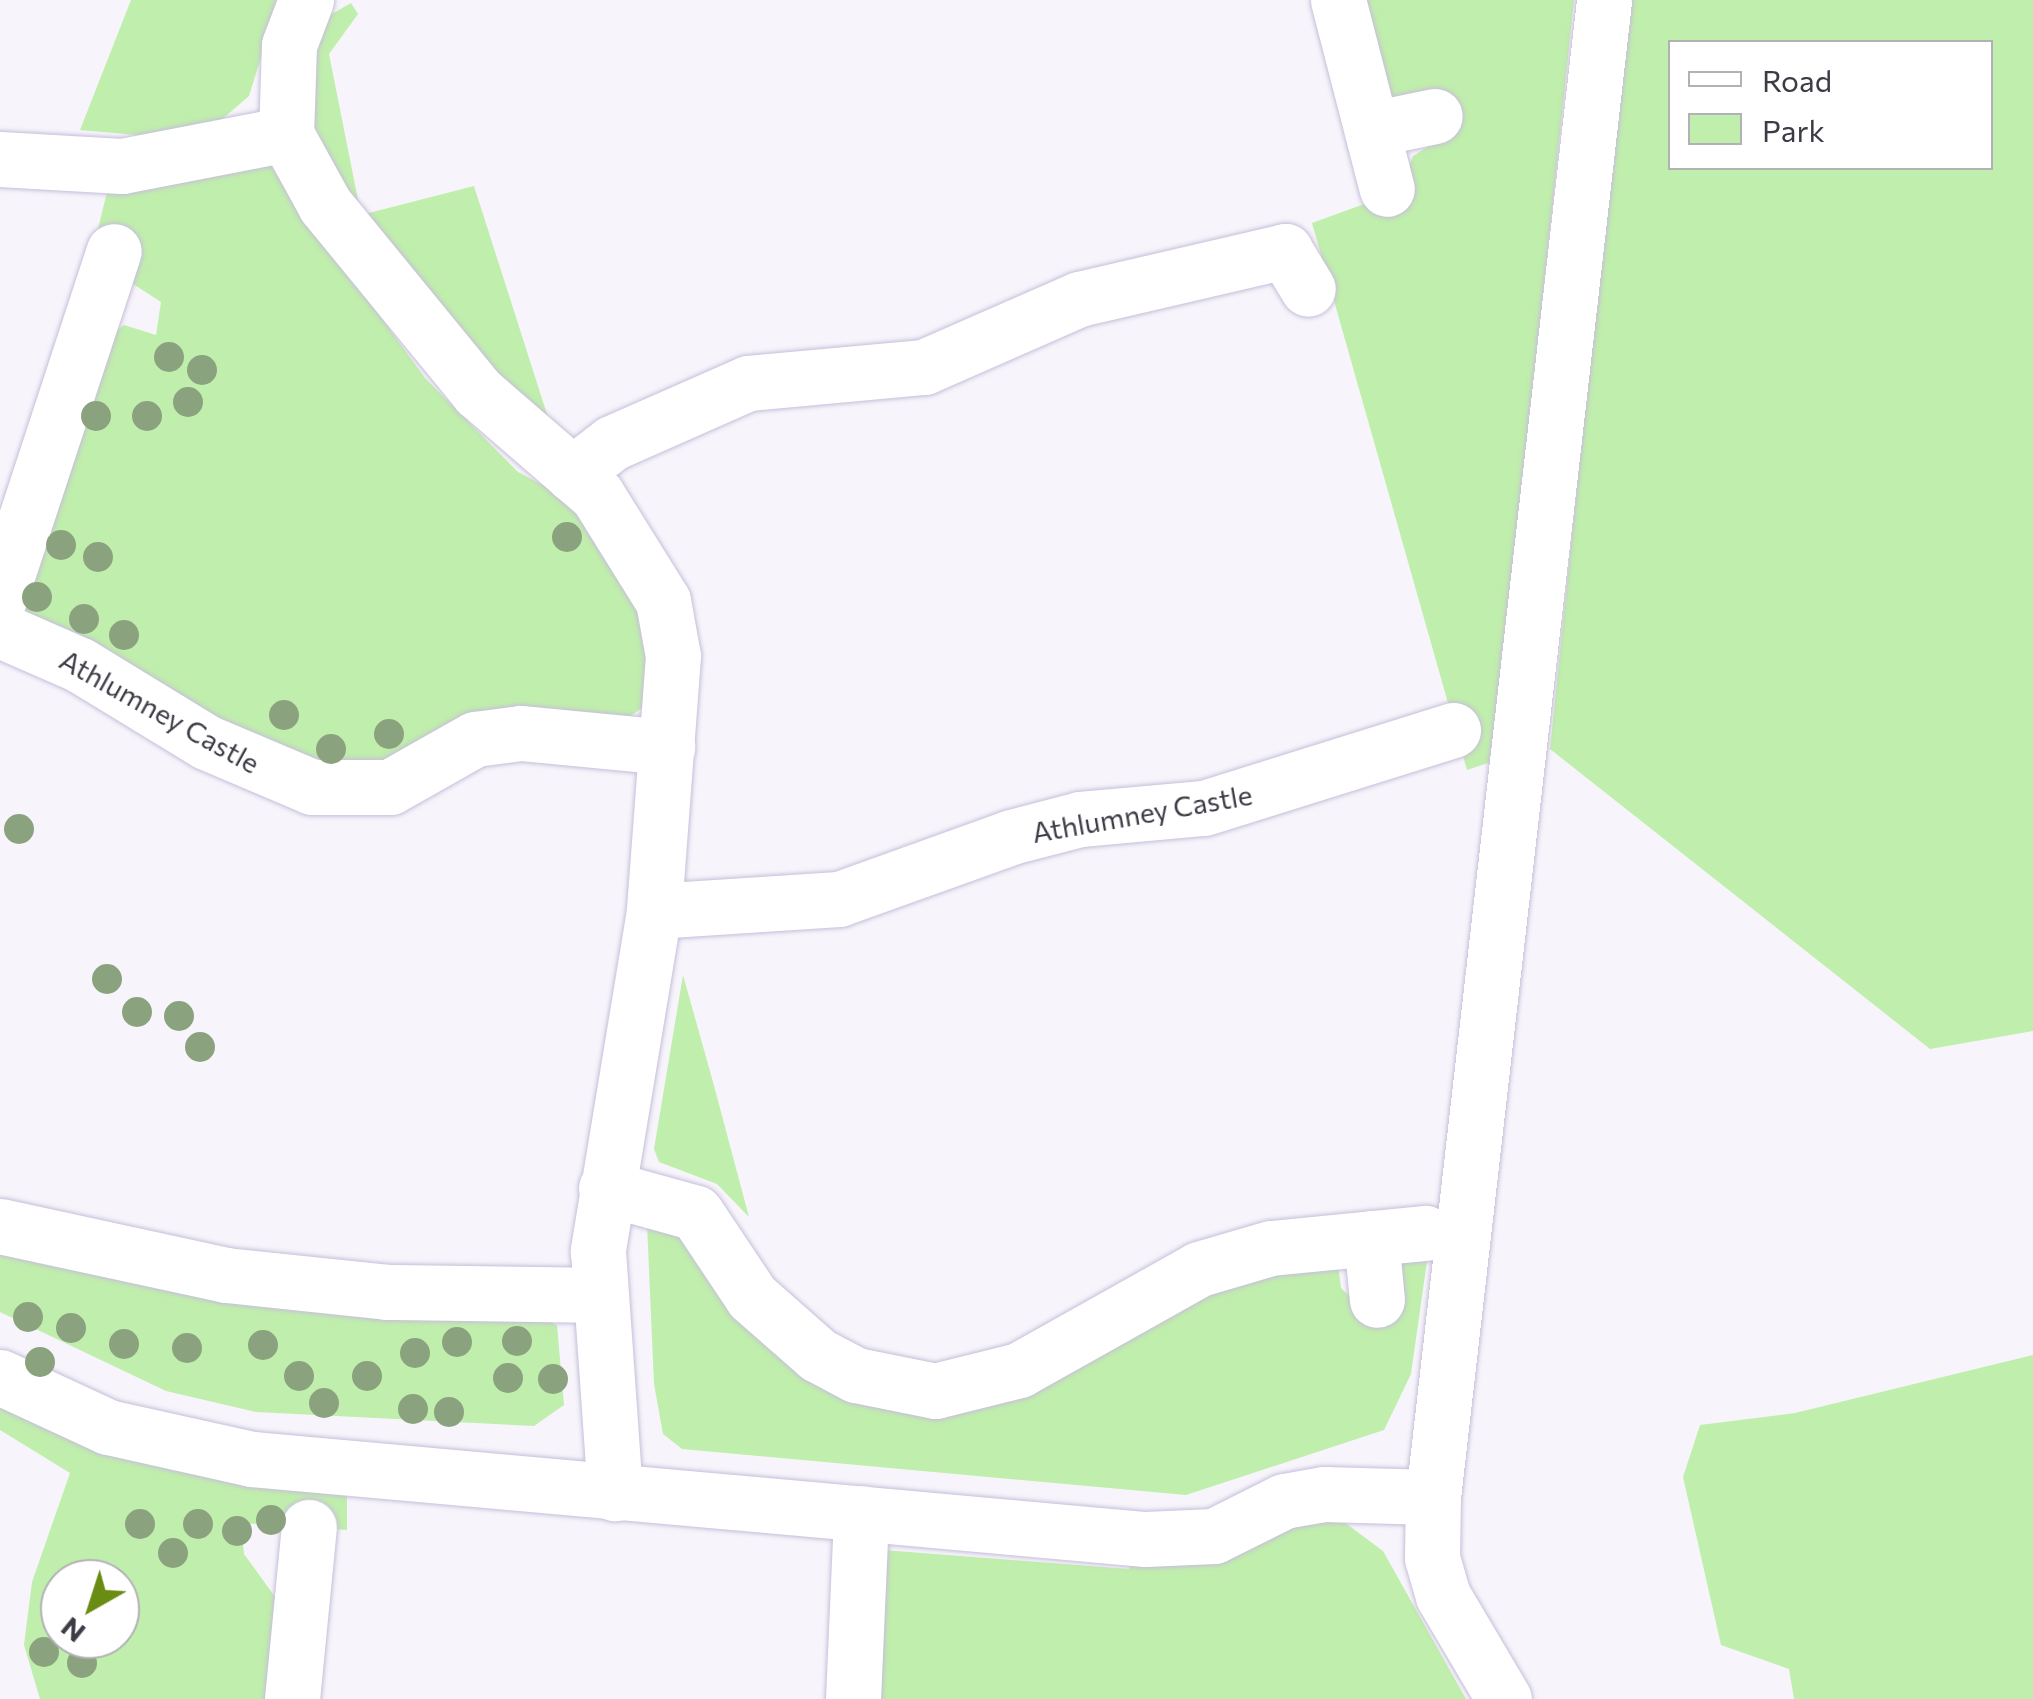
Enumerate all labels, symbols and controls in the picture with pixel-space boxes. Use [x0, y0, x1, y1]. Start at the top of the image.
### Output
legend [1668, 40, 1993, 170]
text: Road [1762, 61, 1832, 98]
text: Park [1762, 111, 1825, 148]
street label: Athlumney Castle [54, 642, 266, 780]
street label: Athlumney Castle [1029, 777, 1255, 849]
north arrow [40, 1559, 140, 1659]
text: N [54, 1611, 91, 1651]

